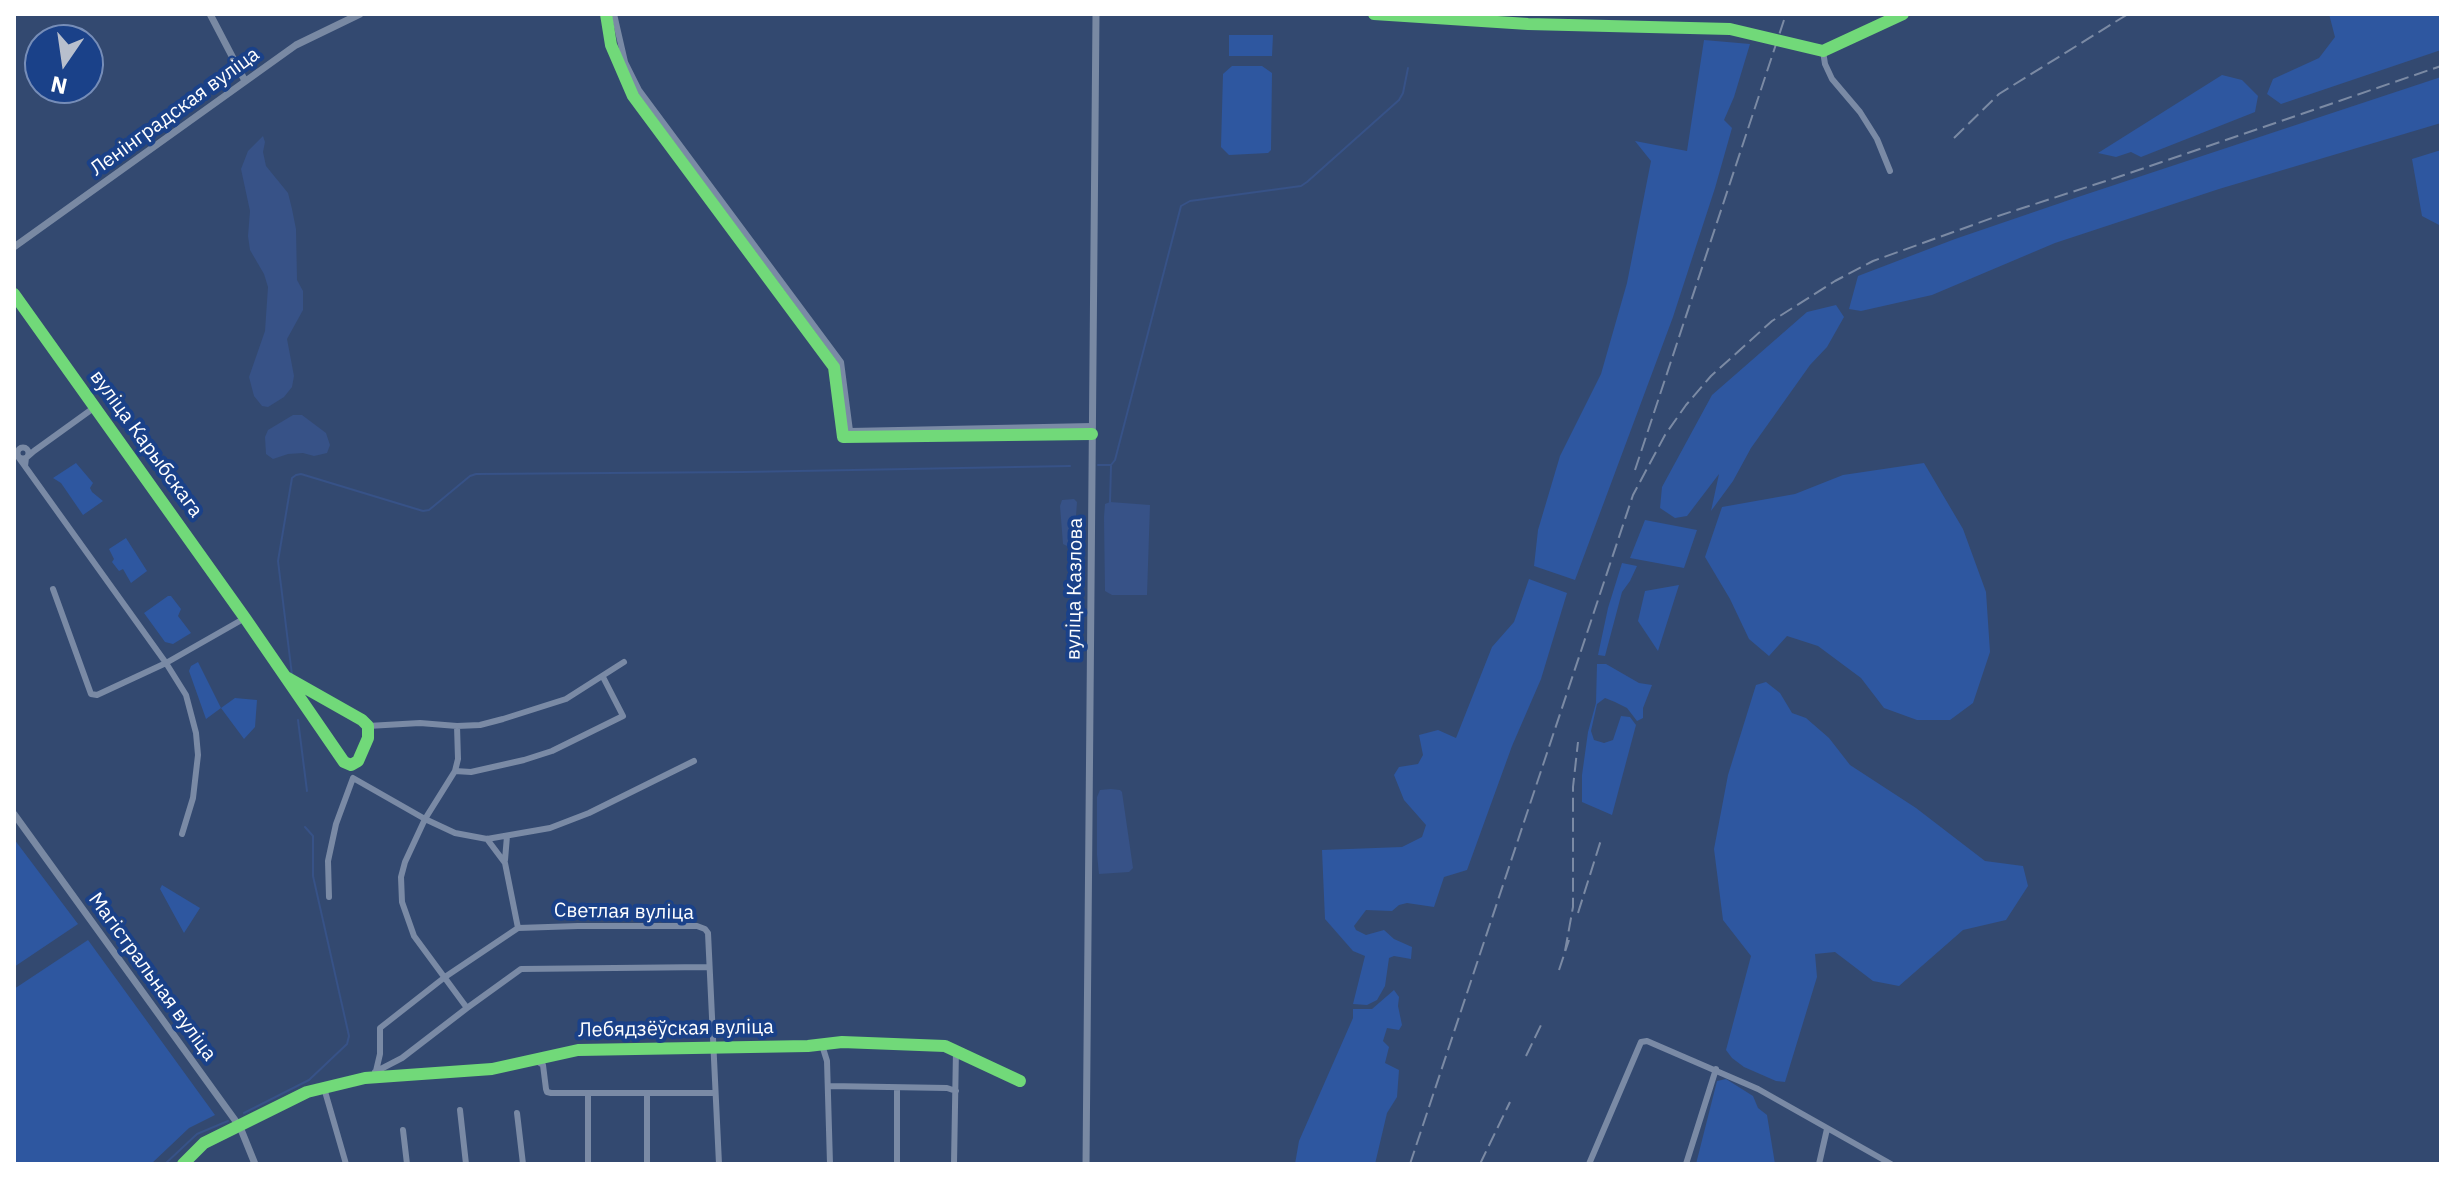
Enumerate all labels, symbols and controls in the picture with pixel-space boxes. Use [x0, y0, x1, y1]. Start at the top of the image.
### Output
north arrow [24, 24, 104, 104]
street label: Ленінградская вуліца [86, 43, 264, 181]
text: N [48, 70, 70, 102]
street label: вуліца Карыбскага [85, 366, 207, 522]
street label: вуліца Казлова [1062, 518, 1088, 660]
street label: Магістральная вуліца [83, 888, 221, 1066]
street label: Светлая вуліца [554, 899, 694, 925]
street label: Лебядзёўская вуліца [578, 1015, 774, 1043]

